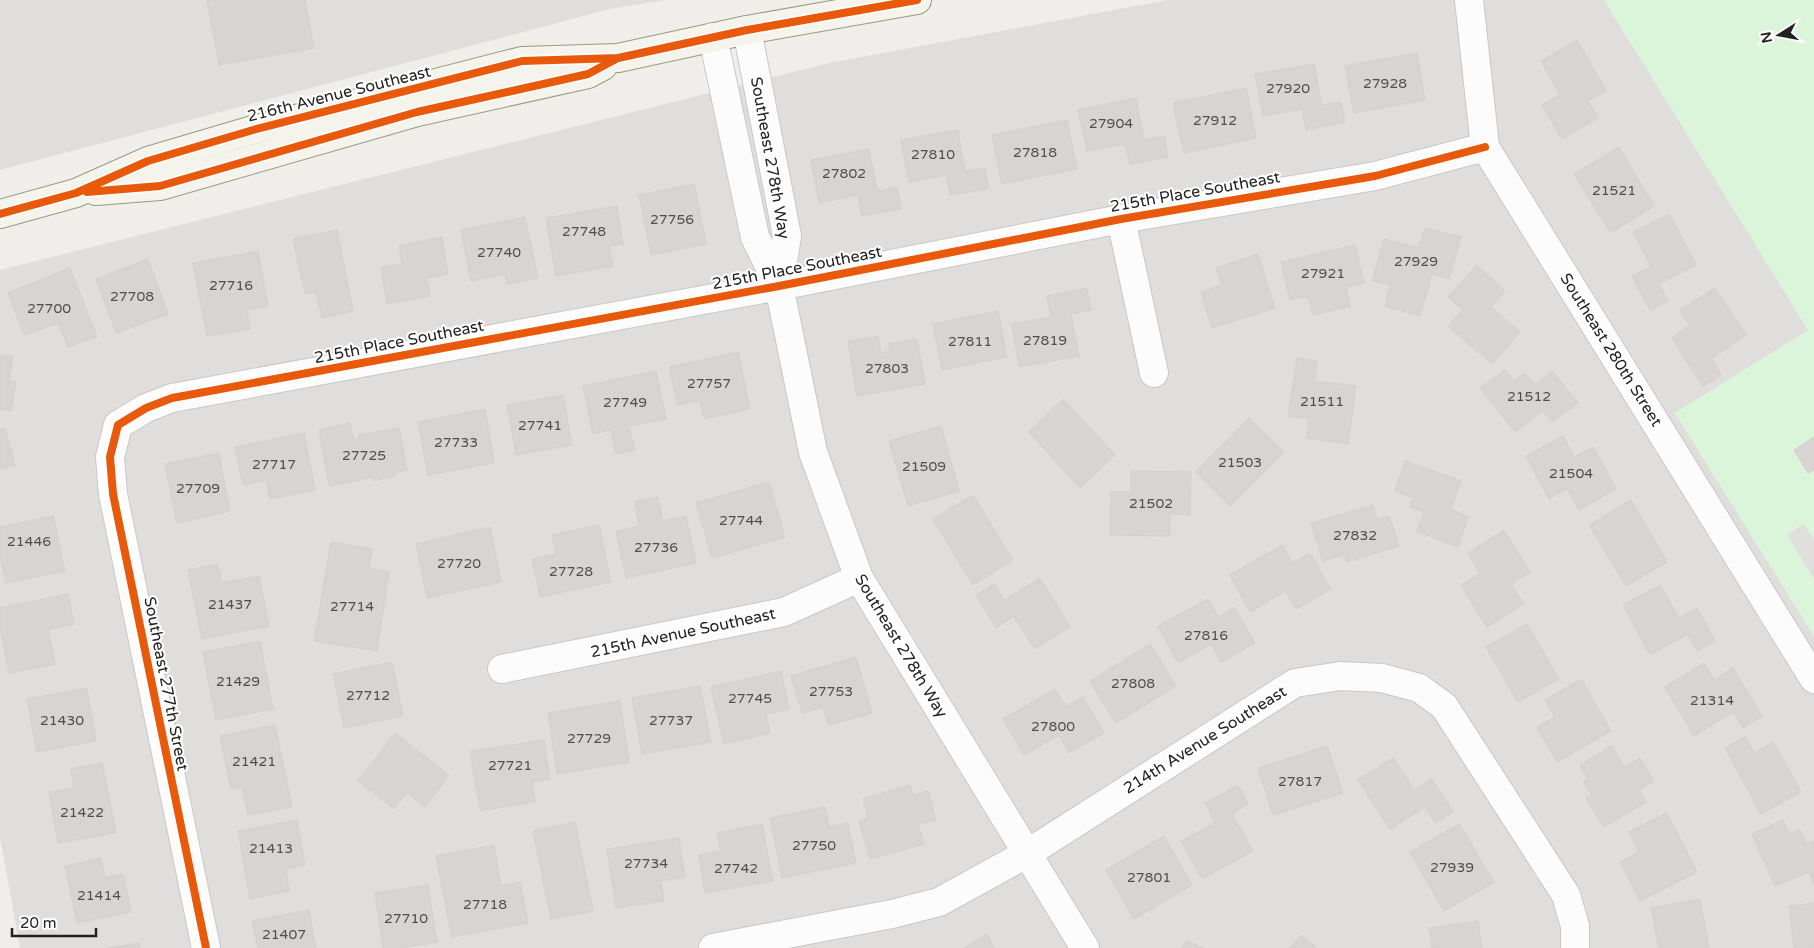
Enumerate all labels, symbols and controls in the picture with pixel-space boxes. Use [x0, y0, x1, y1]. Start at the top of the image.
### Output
north arrow [1754, 10, 1804, 60]
text: N [1757, 30, 1776, 45]
street label: 216th Avenue Southeast [245, 61, 433, 127]
street label: Southeast 278th Way [746, 75, 794, 241]
house number: 27928 [1363, 75, 1407, 92]
house number: 27920 [1266, 80, 1310, 97]
house number: 27912 [1193, 112, 1237, 129]
house number: 27904 [1089, 115, 1133, 132]
house number: 27818 [1013, 144, 1057, 161]
house number: 27810 [911, 146, 955, 163]
house number: 27802 [822, 165, 866, 182]
street label: 215th Place Southeast [1108, 167, 1282, 217]
house number: 21521 [1592, 182, 1636, 199]
house number: 27756 [650, 211, 694, 228]
house number: 27748 [562, 223, 606, 240]
street label: 215th Place Southeast [710, 242, 884, 294]
house number: 27740 [477, 244, 521, 261]
house number: 27929 [1394, 253, 1438, 270]
house number: 27921 [1301, 265, 1345, 282]
street label: Southeast 280th Street [1556, 270, 1666, 430]
house number: 27716 [209, 277, 253, 294]
house number: 27708 [110, 288, 154, 305]
house number: 27700 [27, 300, 71, 317]
street label: 215th Place Southeast [312, 316, 486, 368]
house number: 27819 [1023, 332, 1067, 349]
house number: 27811 [948, 333, 992, 350]
house number: 27803 [865, 360, 909, 377]
house number: 27757 [687, 375, 731, 392]
house number: 21512 [1507, 388, 1551, 405]
house number: 21511 [1300, 393, 1344, 410]
house number: 27749 [603, 394, 647, 411]
house number: 27741 [518, 417, 562, 434]
house number: 27733 [434, 434, 478, 451]
house number: 27725 [342, 447, 386, 464]
house number: 21503 [1218, 454, 1262, 471]
house number: 27717 [252, 456, 296, 473]
house number: 21509 [902, 458, 946, 475]
house number: 21504 [1549, 465, 1593, 482]
house number: 27709 [176, 480, 220, 497]
house number: 21502 [1129, 495, 1173, 512]
house number: 27744 [719, 512, 763, 529]
house number: 27832 [1333, 527, 1377, 544]
house number: 21446 [7, 533, 51, 550]
house number: 27736 [634, 539, 678, 556]
house number: 27720 [437, 555, 481, 572]
house number: 27728 [549, 563, 593, 580]
street label: Southeast 278th Way [850, 570, 952, 722]
street label: Southeast 277th Street [139, 595, 193, 773]
house number: 21437 [208, 596, 252, 613]
house number: 27714 [330, 598, 374, 615]
street label: 215th Avenue Southeast [589, 604, 777, 662]
house number: 27816 [1184, 627, 1228, 644]
house number: 21429 [216, 673, 260, 690]
house number: 27808 [1111, 675, 1155, 692]
street label: 214th Avenue Southeast [1120, 682, 1290, 798]
house number: 27753 [809, 683, 853, 700]
house number: 27712 [346, 687, 390, 704]
house number: 27745 [728, 690, 772, 707]
house number: 21314 [1690, 692, 1734, 709]
house number: 21430 [40, 712, 84, 729]
house number: 27737 [649, 712, 693, 729]
house number: 27800 [1031, 718, 1075, 735]
house number: 27729 [567, 730, 611, 747]
house number: 21421 [232, 753, 276, 770]
house number: 27721 [488, 757, 532, 774]
house number: 27817 [1278, 773, 1322, 790]
house number: 21422 [60, 804, 104, 821]
house number: 27750 [792, 837, 836, 854]
house number: 21413 [249, 840, 293, 857]
house number: 27734 [624, 855, 668, 872]
house number: 27939 [1430, 859, 1474, 876]
house number: 27742 [714, 860, 758, 877]
house number: 27801 [1127, 869, 1171, 886]
house number: 21414 [77, 887, 121, 904]
house number: 27718 [463, 896, 507, 913]
scale bar [12, 906, 96, 938]
house number: 27710 [384, 910, 428, 927]
text: 20 m [20, 914, 57, 932]
house number: 21407 [262, 926, 306, 943]

